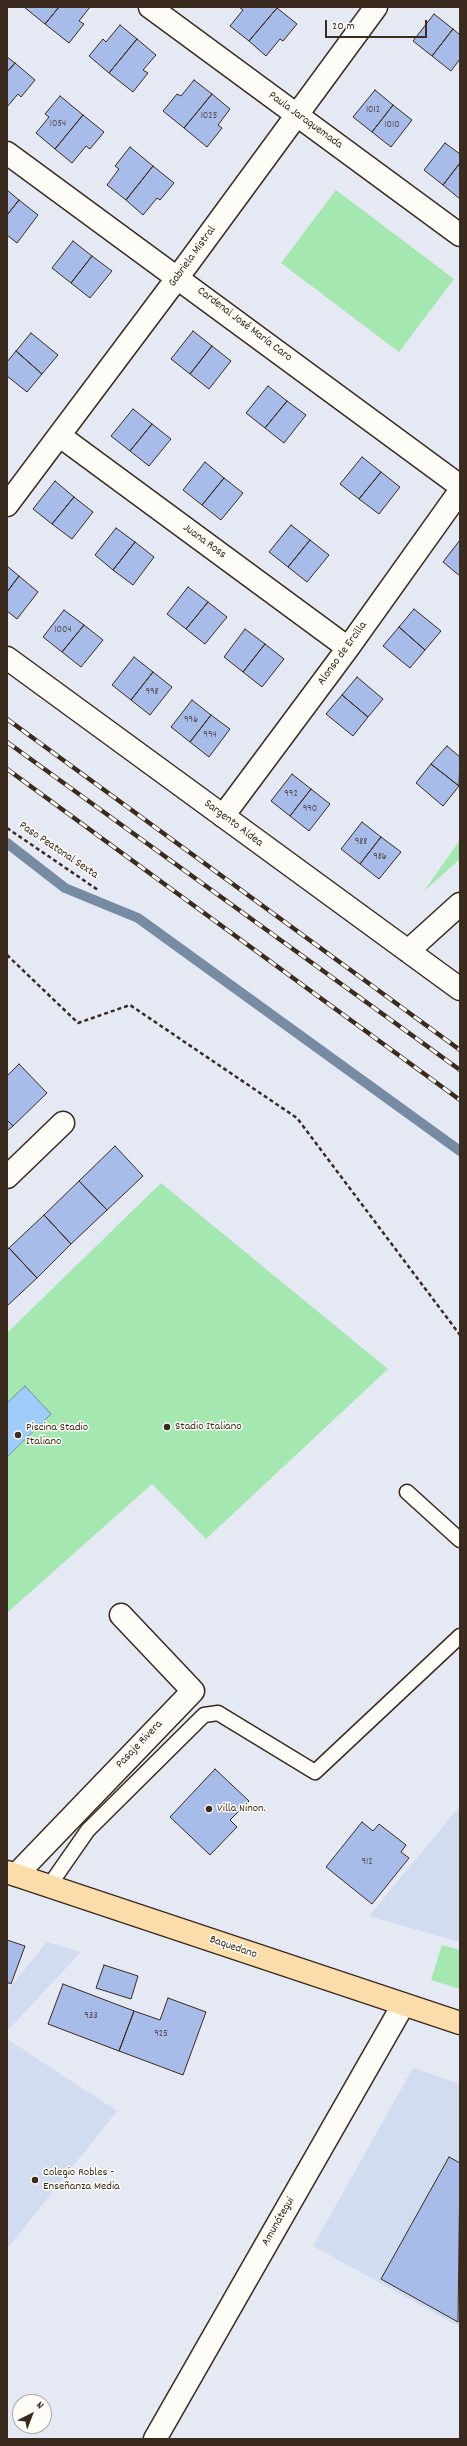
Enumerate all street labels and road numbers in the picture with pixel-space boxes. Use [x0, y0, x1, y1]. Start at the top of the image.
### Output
street label: Paula Jaraquemada [265, 89, 345, 153]
street label: Gabriela Mistral [166, 224, 220, 290]
street label: Cardenal José María Caro [194, 285, 294, 365]
street label: Juana Ross [179, 521, 229, 563]
street label: Alonso de Ercilla [315, 619, 371, 689]
street label: Sargento Aldea [201, 797, 265, 851]
street label: Paso Peatonal Sexta [16, 819, 100, 883]
street label: Pasaje Rivera [114, 1718, 166, 1772]
street label: Baquedano [207, 1933, 259, 1963]
street label: Amunátegui [259, 2195, 299, 2249]

